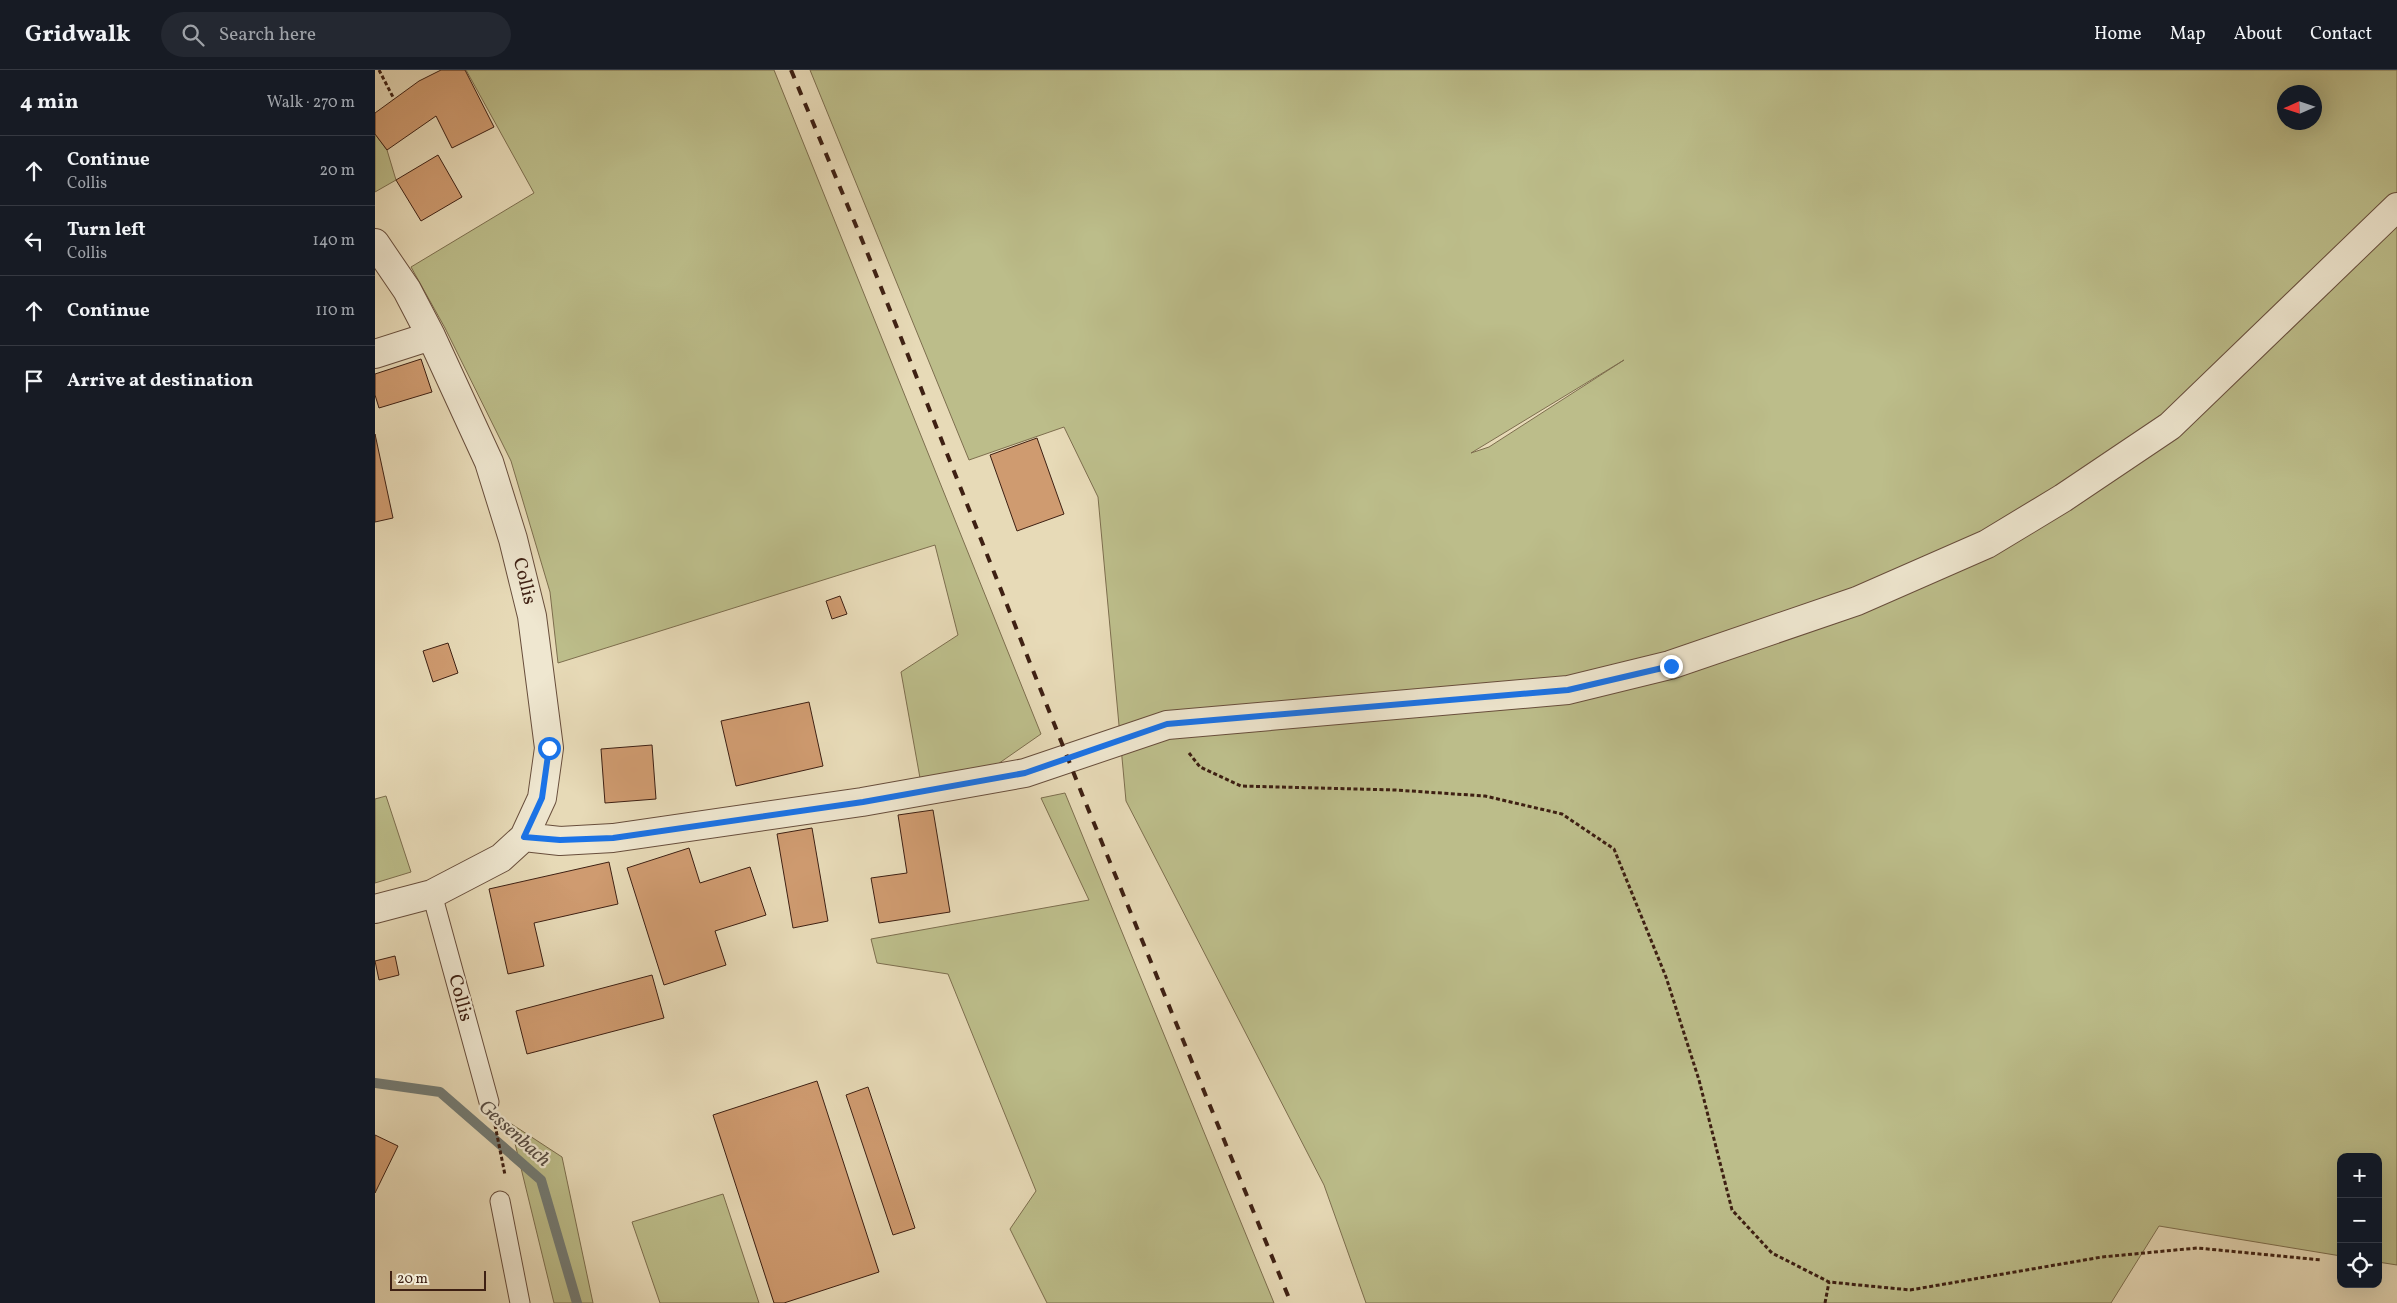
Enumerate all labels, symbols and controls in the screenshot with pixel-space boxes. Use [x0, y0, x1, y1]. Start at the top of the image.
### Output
search box [161, 12, 511, 57]
text: Gridwalk [25, 18, 131, 52]
icon: search [179, 21, 207, 49]
text: Search here [219, 22, 316, 48]
text: Home [2094, 22, 2142, 47]
text: Map [2170, 22, 2206, 47]
text: About [2234, 22, 2282, 47]
text: Contact [2310, 22, 2372, 47]
north arrow [2277, 85, 2322, 130]
text: 4 min [20, 88, 79, 117]
text: Walk · 270 m [267, 92, 355, 114]
text: Continue [67, 147, 150, 173]
icon: ahead [20, 157, 48, 185]
text: 20 m [320, 160, 355, 182]
text: Collis [67, 173, 107, 195]
text: Turn left [67, 217, 146, 243]
icon: left [20, 227, 48, 255]
text: 140 m [313, 230, 355, 252]
text: Collis [67, 243, 107, 265]
icon: ahead [20, 297, 48, 325]
text: Continue [67, 298, 150, 324]
text: 110 m [316, 300, 355, 322]
icon: arrive [20, 367, 48, 395]
text: Arrive at destination [67, 368, 253, 394]
street label: Collis [506, 555, 542, 607]
route end [1660, 655, 1683, 678]
route start [538, 737, 561, 760]
street label: Collis [441, 972, 479, 1024]
water label: Gessenbach [472, 1094, 556, 1174]
map controls [2337, 1153, 2382, 1288]
button: + [2337, 1153, 2382, 1198]
button: − [2337, 1198, 2382, 1243]
button: locate [2337, 1243, 2382, 1288]
scale bar [390, 1268, 486, 1291]
text: 20 m [397, 1270, 428, 1289]

